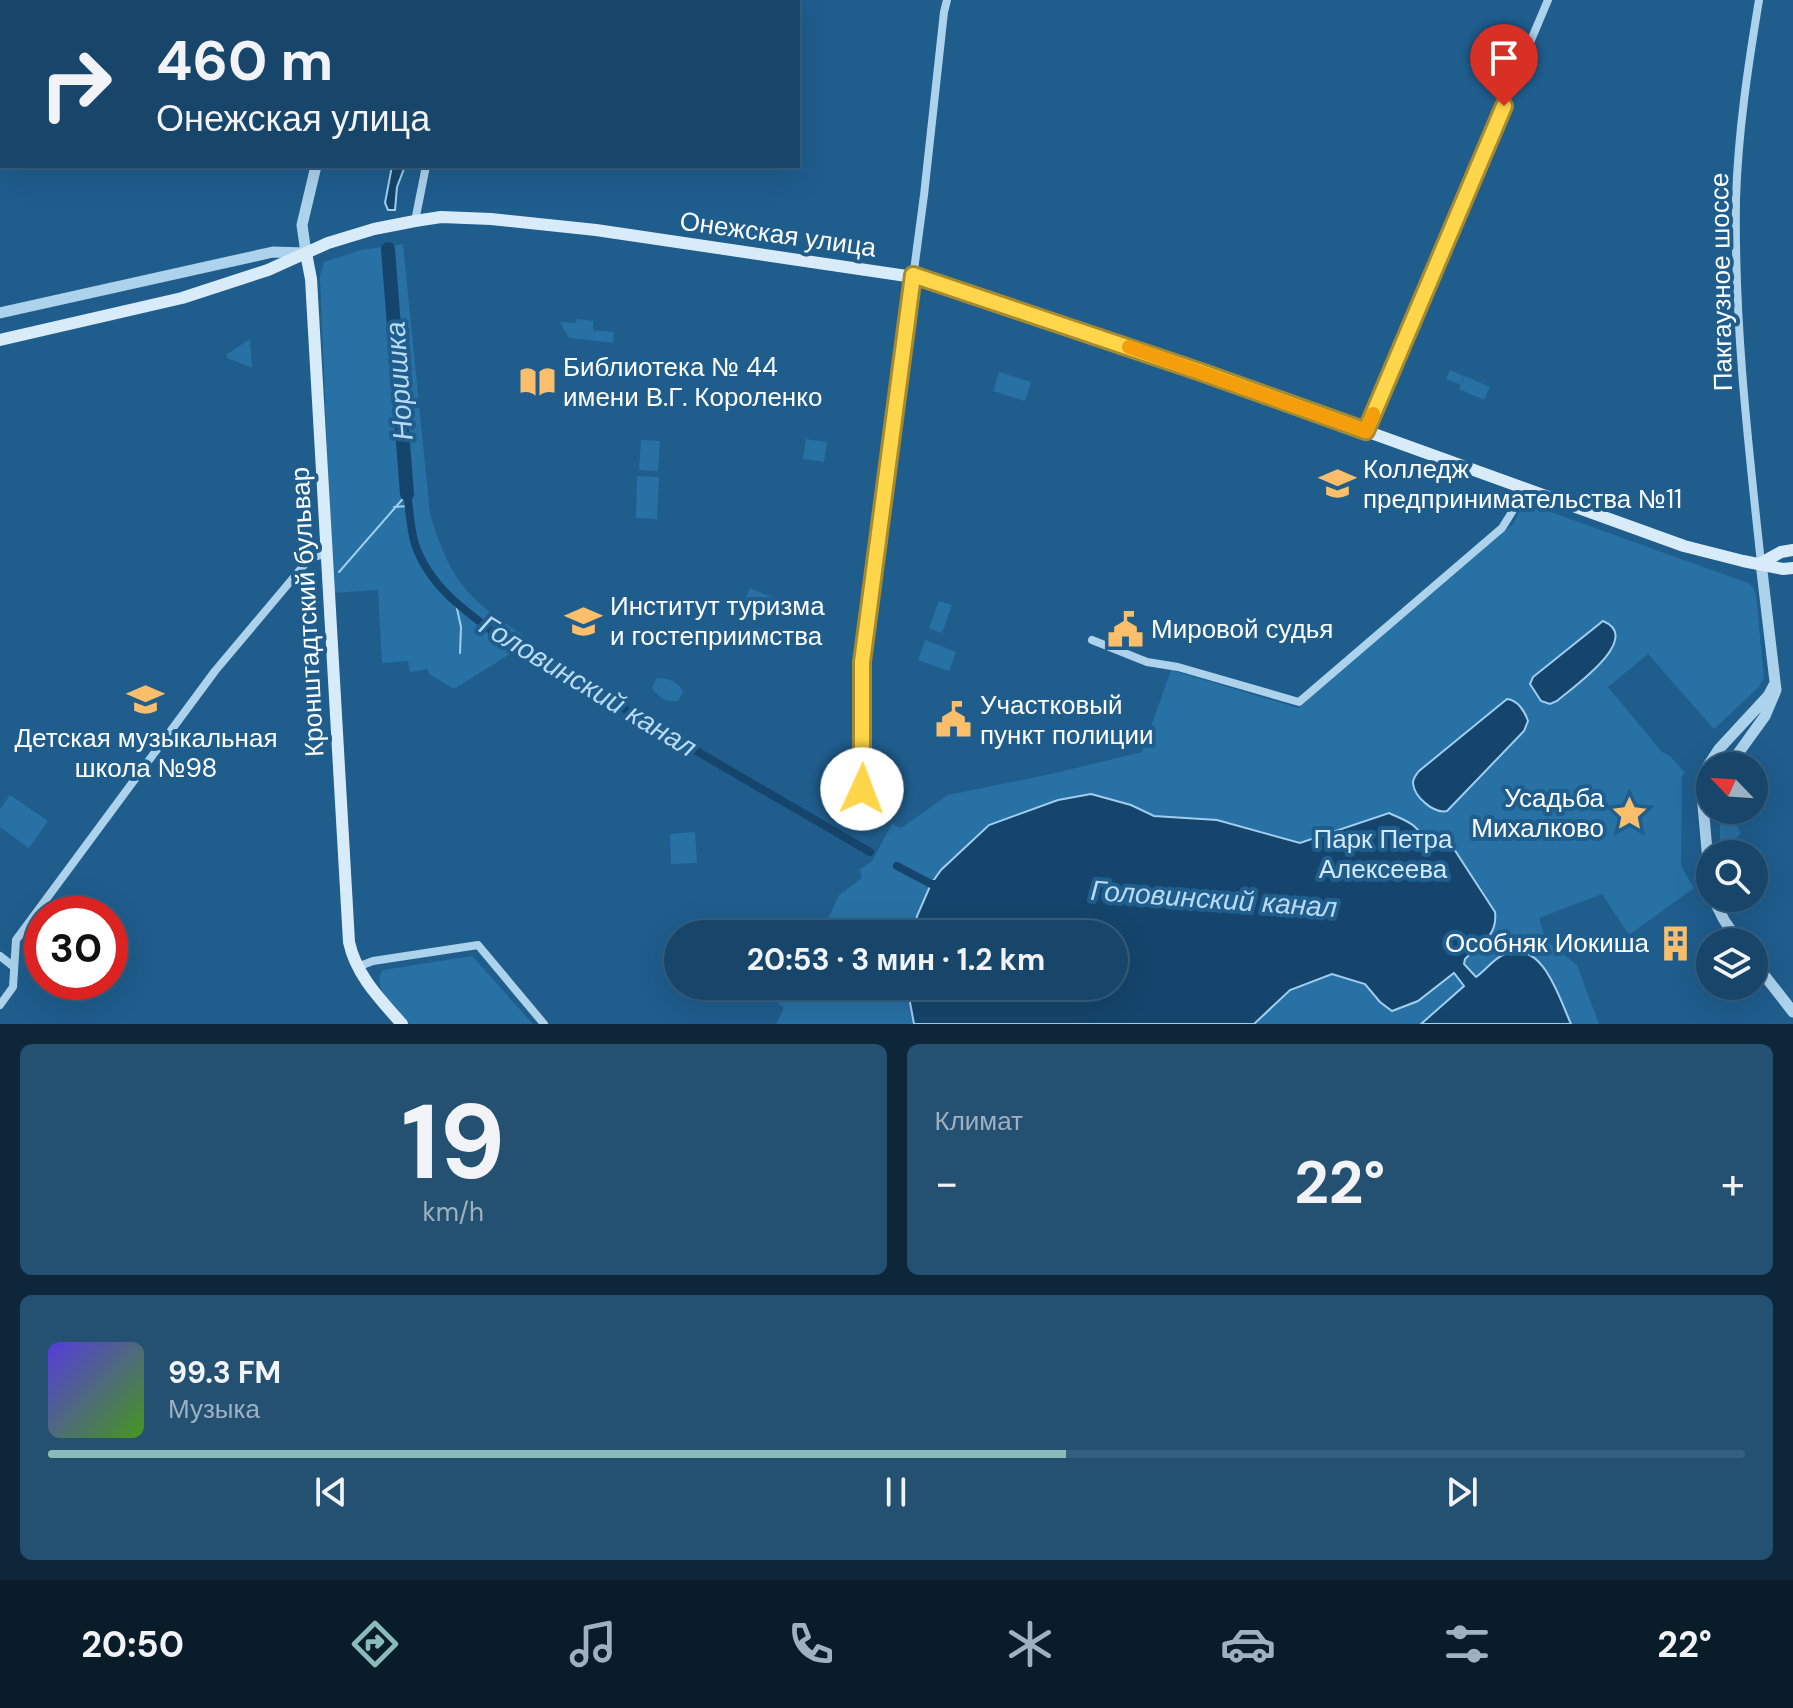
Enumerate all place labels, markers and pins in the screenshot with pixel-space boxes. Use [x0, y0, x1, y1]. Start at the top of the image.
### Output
pin [1470, 24, 1538, 106]
place label: Библиотека № 44 имени В.Г. Короленко [563, 350, 822, 414]
library icon: Библиотека № 44 имени В.Г. Короленко [518, 363, 556, 401]
place label: Колледж предпринимательства №11 [1363, 452, 1682, 516]
school or university icon: Колледж предпринимательства №11 [1318, 465, 1356, 503]
place label: Институт туризма и гостеприимства [610, 589, 825, 653]
school or university icon: Институт туризма и гостеприимства [565, 602, 603, 640]
public building icon: Мировой судья [1106, 610, 1144, 648]
place label: Мировой судья [1151, 612, 1333, 646]
school or university icon: Детская музыкальная школа №98 [127, 680, 165, 718]
place label: Участковый пункт полиции [980, 688, 1154, 752]
public building icon: Участковый пункт полиции [935, 701, 973, 739]
place label: Детская музыкальная школа №98 [14, 721, 278, 785]
place label: Усадьба Михалково [1471, 781, 1605, 845]
place icon: Усадьба Михалково [1611, 794, 1649, 832]
building icon: Особняк Иокиша [1656, 924, 1694, 962]
place label: Особняк Иокиша [1445, 926, 1650, 960]

